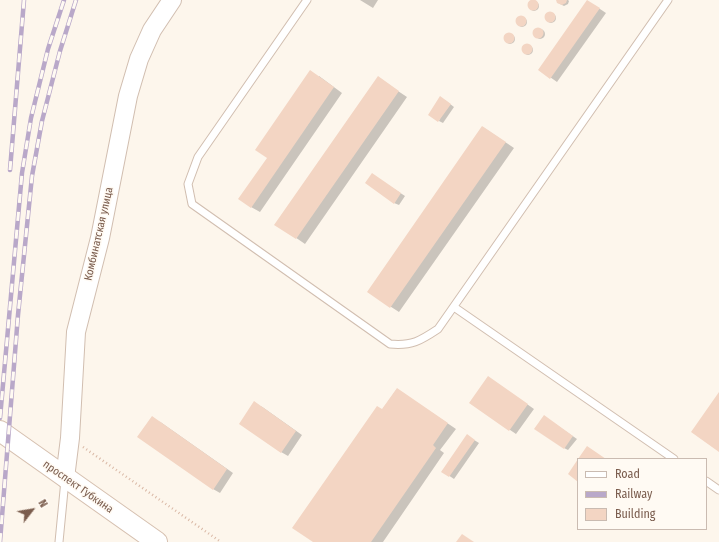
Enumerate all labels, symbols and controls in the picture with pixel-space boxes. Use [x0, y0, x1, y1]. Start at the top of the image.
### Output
street label: Комбинатская улица [82, 186, 116, 282]
street label: проспект Губкина [40, 458, 116, 516]
legend [577, 458, 707, 530]
text: Road [615, 467, 640, 481]
text: Railway [615, 487, 652, 501]
north arrow [12, 490, 52, 530]
text: N [35, 497, 50, 510]
text: Building [615, 507, 655, 521]

